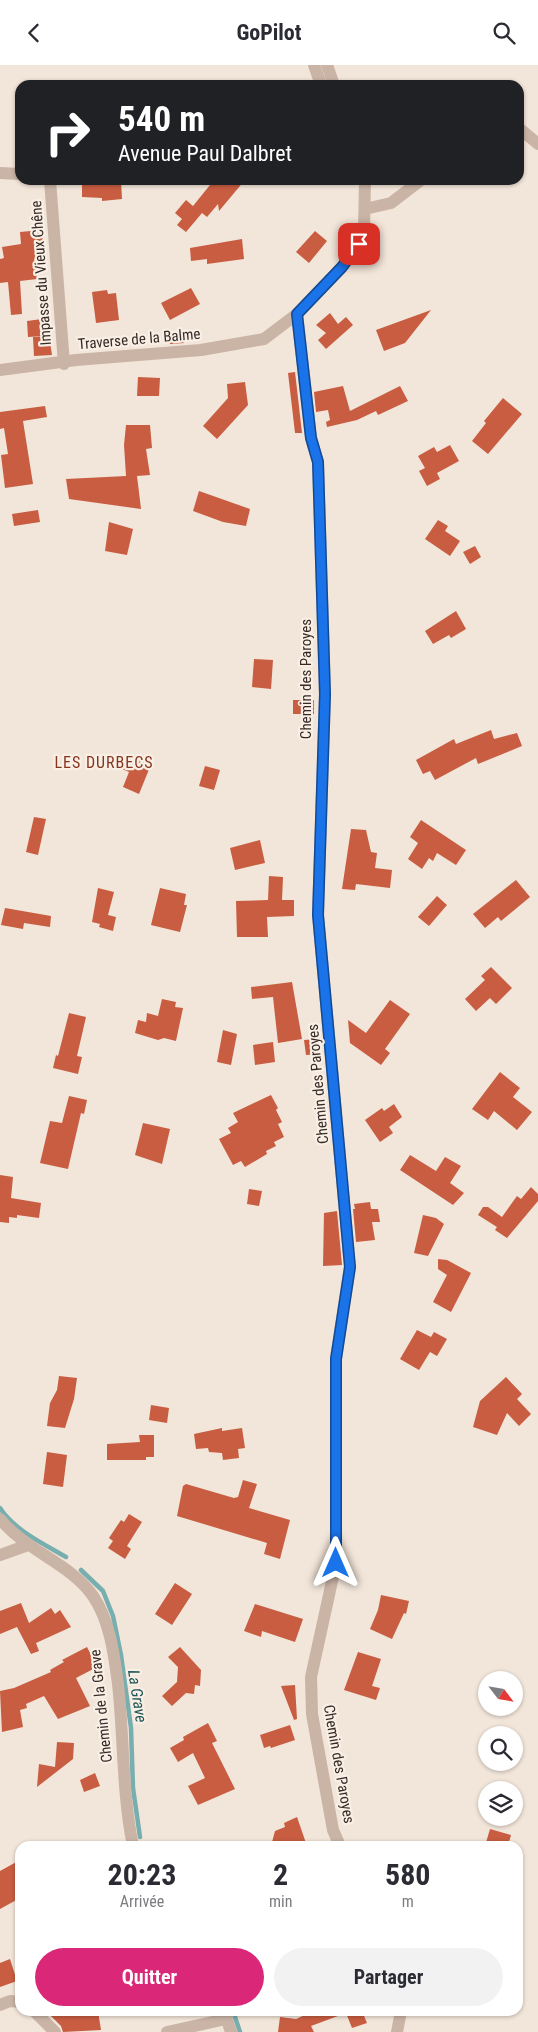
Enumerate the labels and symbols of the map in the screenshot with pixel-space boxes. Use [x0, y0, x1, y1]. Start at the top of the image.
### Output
street label: Impasse du Vieux Chêne [27, 200, 55, 346]
pin [338, 223, 380, 265]
street label: Traverse de la Balme [77, 325, 201, 353]
street label: Chemin des Paroyes [297, 619, 315, 739]
district label: LES DURBECS [54, 753, 154, 772]
street label: Chemin des Paroyes [304, 1023, 332, 1145]
position arrow [309, 1536, 361, 1588]
street label: Chemin de la Grave [86, 1648, 116, 1764]
water label: La Grave [124, 1668, 151, 1724]
north arrow [478, 1671, 522, 1716]
street label: Chemin des Paroyes [320, 1703, 358, 1825]

